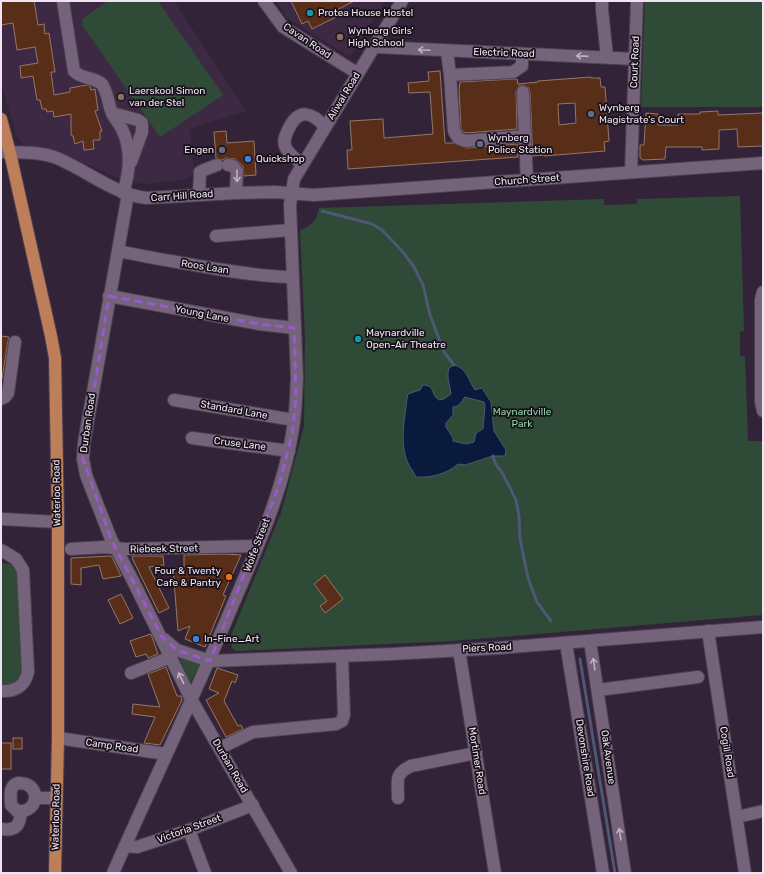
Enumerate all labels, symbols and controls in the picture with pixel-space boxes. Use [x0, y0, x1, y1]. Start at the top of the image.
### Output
place label: Protea House Hostel [318, 7, 413, 19]
marker: Protea House Hostel [305, 8, 315, 18]
street label: Cavan Road [281, 21, 333, 61]
place label: Wynberg Girls' High School [348, 25, 414, 49]
marker: Wynberg Girls' High School [335, 32, 345, 42]
street label: Court Road [628, 36, 642, 88]
one-way arrow [418, 46, 431, 53]
street label: Electric Road [473, 46, 535, 60]
one-way arrow [576, 52, 589, 60]
street label: Aliwal Road [325, 70, 363, 122]
place label: Laerskool Simon van der Stel [129, 85, 205, 109]
marker: Laerskool Simon van der Stel [116, 92, 126, 102]
place label: Wynberg Magistrate's Court [599, 102, 684, 126]
marker: Wynberg Magistrate's Court [586, 109, 596, 119]
place label: Wynberg Police Station [488, 132, 552, 156]
marker: Wynberg Police Station [475, 139, 485, 149]
place label: Engen [184, 144, 214, 156]
marker: Engen [217, 145, 227, 155]
place label: Quickshop [256, 153, 305, 165]
marker: Quickshop [243, 154, 253, 164]
one-way arrow [233, 169, 240, 182]
street label: Church Street [494, 172, 560, 188]
street label: Carr Hill Road [150, 188, 214, 204]
street label: Roos Laan [180, 257, 230, 277]
street label: Young Lane [174, 303, 230, 325]
place label: Maynardville Open-Air Theatre [366, 327, 446, 351]
marker: Maynardville Open-Air Theatre [353, 334, 363, 344]
street label: Durban Road [78, 392, 98, 454]
street label: Standard Lane [199, 398, 269, 422]
park label: Maynardville Park [493, 406, 552, 430]
street label: Cruse Lane [213, 435, 267, 453]
street label: Waterloo Road [50, 460, 64, 526]
street label: Wolfe Street [241, 516, 273, 574]
street label: Riebeek Street [130, 542, 198, 556]
place label: Four & Twenty Cafe & Pantry [154, 565, 221, 589]
marker: Four & Twenty Cafe & Pantry [224, 572, 234, 582]
place label: In-Fine_Art [204, 633, 259, 645]
marker: In-Fine_Art [191, 634, 201, 644]
street label: Piers Road [462, 641, 512, 655]
one-way arrow [590, 658, 598, 671]
one-way arrow [177, 673, 184, 685]
street label: Devonshire Road [573, 718, 597, 798]
street label: Cogill Road [717, 725, 737, 779]
street label: Mortimer Road [466, 726, 488, 796]
street label: Oak Avenue [598, 729, 618, 785]
street label: Camp Road [85, 736, 139, 756]
street label: Durban Road [210, 737, 250, 795]
street label: Waterloo Road [49, 784, 63, 850]
street label: Victoria Street [155, 812, 223, 846]
one-way arrow [616, 828, 624, 841]

